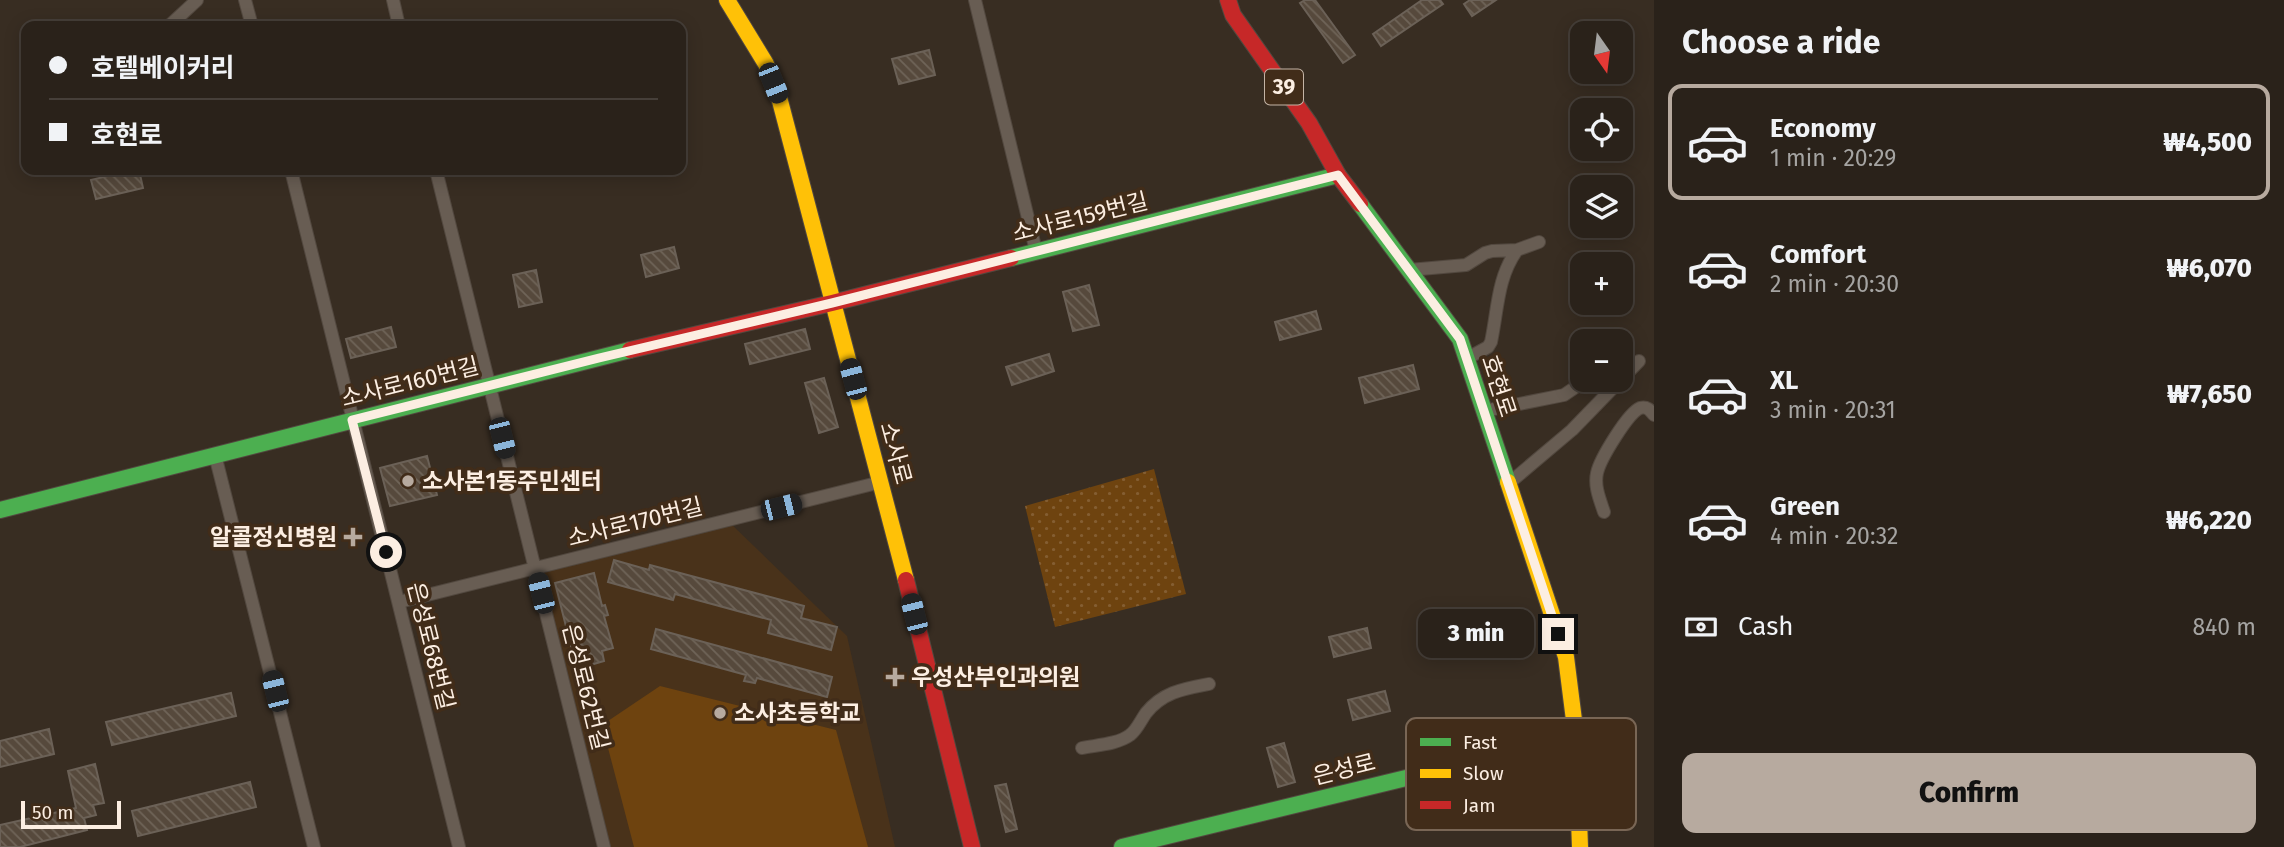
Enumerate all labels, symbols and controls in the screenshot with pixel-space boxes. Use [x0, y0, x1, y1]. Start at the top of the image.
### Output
north arrow [1570, 21, 1633, 84]
map controls [1570, 21, 1633, 392]
text: Choose a ride [1682, 23, 1880, 61]
text: 호텔베이커리 [91, 53, 235, 84]
car [756, 60, 791, 106]
road number: 39 [1265, 70, 1303, 104]
button: locate [1570, 98, 1633, 161]
icon: car [1686, 111, 1749, 174]
text: Economy [1770, 113, 1876, 144]
text: 호현로 [91, 120, 163, 151]
text: ₩4,500 [2163, 127, 2252, 158]
text: 1 min · 20:29 [1770, 144, 1896, 172]
button: layers [1570, 175, 1633, 238]
street label: 소사로159번길 [1009, 187, 1151, 247]
icon: car [1686, 237, 1749, 300]
text: Comfort [1770, 239, 1866, 270]
button: + [1570, 252, 1633, 315]
text: ₩6,070 [2167, 253, 2252, 284]
text: 2 min · 20:30 [1770, 270, 1899, 298]
button: − [1570, 329, 1633, 392]
street label: 소사로160번길 [338, 351, 482, 413]
street label: 호현로 [1476, 351, 1522, 421]
car [838, 356, 869, 402]
icon: car [1686, 363, 1749, 426]
text: XL [1770, 365, 1798, 396]
text: ₩7,650 [2167, 379, 2252, 410]
text: 3 min · 20:31 [1770, 396, 1896, 424]
car [487, 415, 518, 461]
street label: 소사로 [874, 419, 918, 487]
place label: 소사본1동주민센터 [422, 467, 602, 495]
marker: 소사본1동주민센터 [400, 473, 416, 489]
icon: car [1686, 489, 1749, 552]
text: Green [1770, 491, 1840, 522]
street label: 소사로170번길 [564, 492, 706, 552]
car [759, 492, 804, 522]
text: ₩6,220 [2166, 505, 2252, 536]
text: 4 min · 20:32 [1770, 522, 1898, 550]
place label: 알콜정신병원 [210, 523, 337, 551]
marker: 알콜정신병원 [343, 527, 363, 547]
route start [370, 536, 402, 568]
car [526, 570, 557, 616]
street label: 은성로68번길 [402, 579, 460, 713]
car [899, 591, 930, 637]
icon: cash [1682, 608, 1720, 646]
callout: 3 min [1418, 610, 1534, 658]
text: Cash [1738, 611, 1794, 642]
text: 840 m [2192, 613, 2256, 641]
route end [1542, 618, 1574, 650]
text: 3 min [1448, 619, 1504, 647]
street label: 은성로62번길 [557, 621, 615, 753]
place label: 우성산부인과의원 [911, 663, 1080, 691]
marker: 우성산부인과의원 [885, 667, 905, 687]
car [260, 668, 291, 714]
place label: 소사초등학교 [734, 699, 861, 727]
marker: 소사초등학교 [712, 705, 728, 721]
legend [1406, 718, 1636, 830]
text: Fast [1463, 731, 1497, 754]
street label: 은성로 [1310, 748, 1378, 790]
button: Confirm [1682, 753, 2256, 833]
text: Slow [1463, 762, 1504, 785]
text: Jam [1463, 794, 1495, 817]
scale bar [21, 798, 121, 830]
text: 50 m [32, 801, 73, 824]

